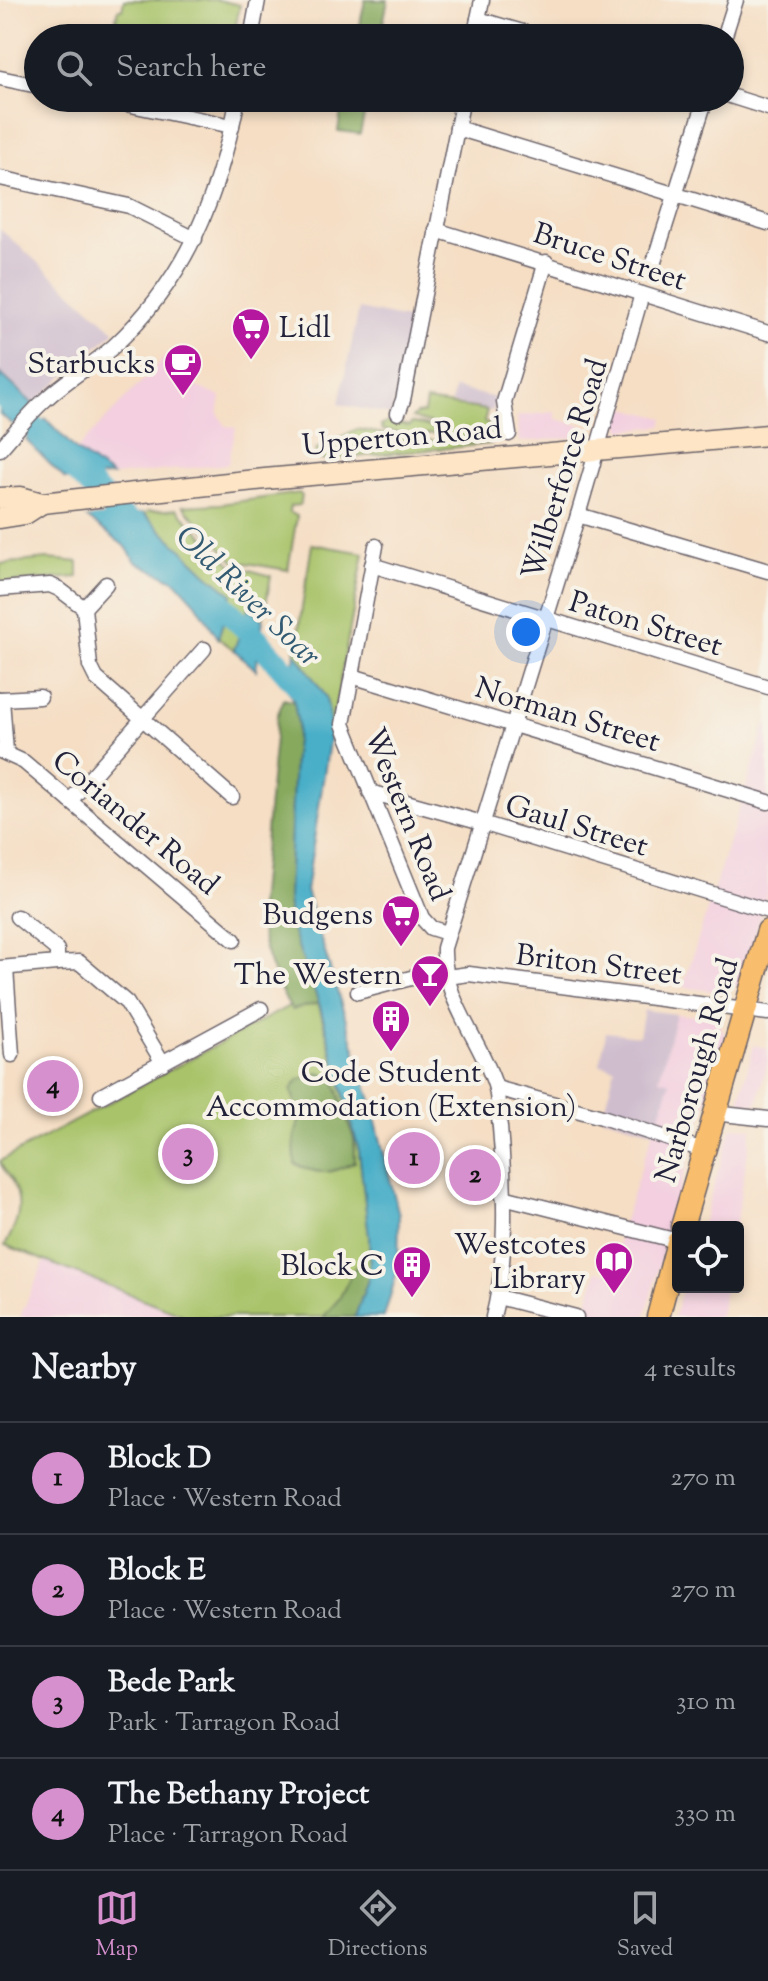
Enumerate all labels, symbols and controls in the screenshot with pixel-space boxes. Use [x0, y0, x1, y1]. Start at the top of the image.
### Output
search box [24, 24, 744, 112]
icon: search [52, 46, 96, 90]
text: Search here [116, 47, 266, 90]
street label: Bruce Street [527, 213, 691, 303]
supermarket icon: Lidl [230, 306, 272, 361]
place label: Lidl [279, 308, 331, 351]
cafe icon: Starbucks [162, 342, 204, 397]
place label: Starbucks [27, 344, 155, 387]
street label: Wilberforce Road [512, 354, 620, 586]
street label: Upperton Road [300, 408, 504, 469]
water label: Old River Soar [164, 516, 330, 679]
street label: Paton Street [563, 582, 727, 669]
your location [506, 612, 546, 652]
street label: Norman Street [469, 668, 665, 765]
street label: Western Road [351, 722, 460, 908]
street label: Coriander Road [41, 741, 227, 907]
street label: Gaul Street [499, 785, 653, 870]
supermarket icon: Budgens [380, 893, 422, 948]
place label: Budgens [262, 895, 373, 938]
street label: Briton Street [513, 935, 684, 998]
bar icon: The Western [409, 953, 451, 1008]
street label: Narborough Road [646, 953, 751, 1188]
place label: The Western [234, 955, 402, 998]
building icon: Code Student Accommodation (Extension) [370, 998, 412, 1053]
place label: Code Student Accommodation (Extension) [206, 1053, 576, 1130]
pin: 4 [27, 1056, 79, 1116]
pin: 3 [162, 1124, 214, 1184]
pin: 1 [388, 1128, 440, 1188]
pin: 2 [449, 1145, 501, 1205]
map controls [672, 1221, 744, 1293]
button: locate [672, 1221, 744, 1293]
place label: Westcotes Library [454, 1225, 586, 1302]
library icon: Westcotes Library [593, 1240, 635, 1295]
building icon: Block C [391, 1244, 433, 1299]
place label: Block C [280, 1246, 384, 1289]
text: Nearby [32, 1345, 137, 1394]
text: 4 results [644, 1351, 736, 1388]
text: Block D [108, 1438, 211, 1481]
text: 1 [54, 1460, 62, 1497]
text: 270 m [671, 1460, 736, 1497]
text: Place · Western Road [108, 1481, 342, 1518]
text: Block E [108, 1550, 206, 1593]
text: 2 [52, 1572, 64, 1609]
text: 270 m [671, 1572, 736, 1609]
text: Place · Western Road [108, 1593, 342, 1630]
text: Bede Park [108, 1662, 235, 1705]
text: 3 [53, 1684, 63, 1721]
text: 310 m [676, 1684, 736, 1721]
text: Park · Tarragon Road [108, 1705, 340, 1742]
text: The Bethany Project [108, 1774, 369, 1817]
text: 4 [51, 1796, 65, 1833]
text: 330 m [674, 1796, 736, 1833]
text: Place · Tarragon Road [108, 1817, 348, 1854]
tab: Map [95, 1886, 139, 1966]
tab: Directions [328, 1886, 427, 1966]
tab: Saved [617, 1886, 673, 1966]

